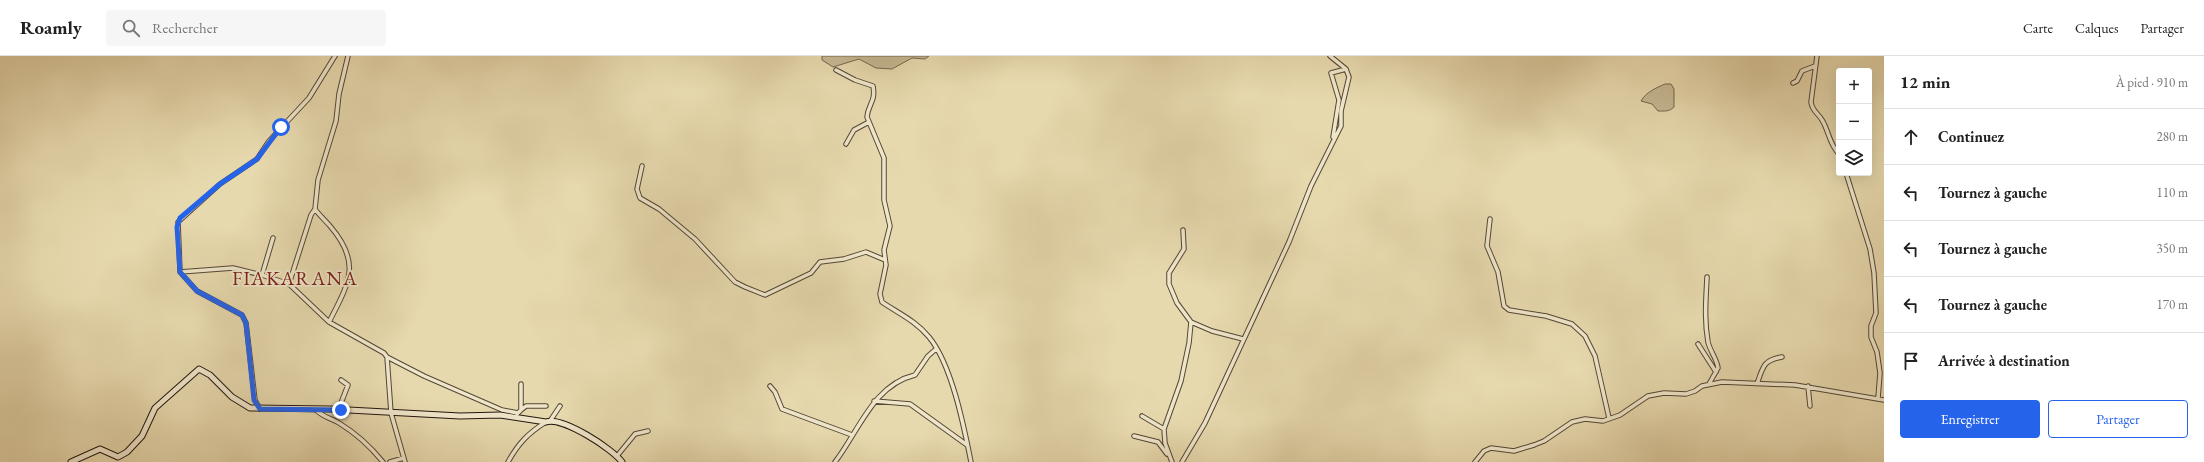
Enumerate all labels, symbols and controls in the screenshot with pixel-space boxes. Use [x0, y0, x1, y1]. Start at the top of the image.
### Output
search box [106, 10, 386, 46]
text: Roamly [20, 15, 82, 40]
icon: search [120, 17, 142, 39]
text: Rechercher [152, 18, 218, 37]
text: Carte [2023, 19, 2053, 37]
text: Calques [2075, 19, 2119, 37]
text: Partager [2141, 19, 2184, 37]
map controls [1836, 68, 1872, 176]
button: + [1836, 68, 1872, 104]
text: 12 min [1900, 71, 1950, 93]
text: À pied · 910 m [2116, 74, 2188, 91]
button: − [1836, 104, 1872, 140]
route start [272, 118, 290, 136]
icon: ahead [1900, 126, 1922, 148]
text: Continuez [1938, 127, 2004, 146]
text: 280 m [2157, 128, 2188, 145]
button: layers [1836, 140, 1872, 176]
icon: left [1900, 182, 1922, 204]
text: Tournez à gauche [1938, 183, 2047, 202]
text: 110 m [2157, 184, 2188, 201]
icon: left [1900, 238, 1922, 260]
text: Tournez à gauche [1938, 239, 2047, 258]
text: 350 m [2157, 240, 2188, 257]
district label: FIAKARANA [232, 265, 358, 291]
icon: left [1900, 294, 1922, 316]
text: Tournez à gauche [1938, 295, 2047, 314]
text: 170 m [2157, 296, 2188, 313]
icon: arrive [1900, 350, 1922, 372]
text: Arrivée à destination [1938, 351, 2070, 370]
button: Enregistrer [1900, 400, 2040, 438]
button: Partager [2048, 400, 2188, 438]
route end [332, 401, 350, 419]

